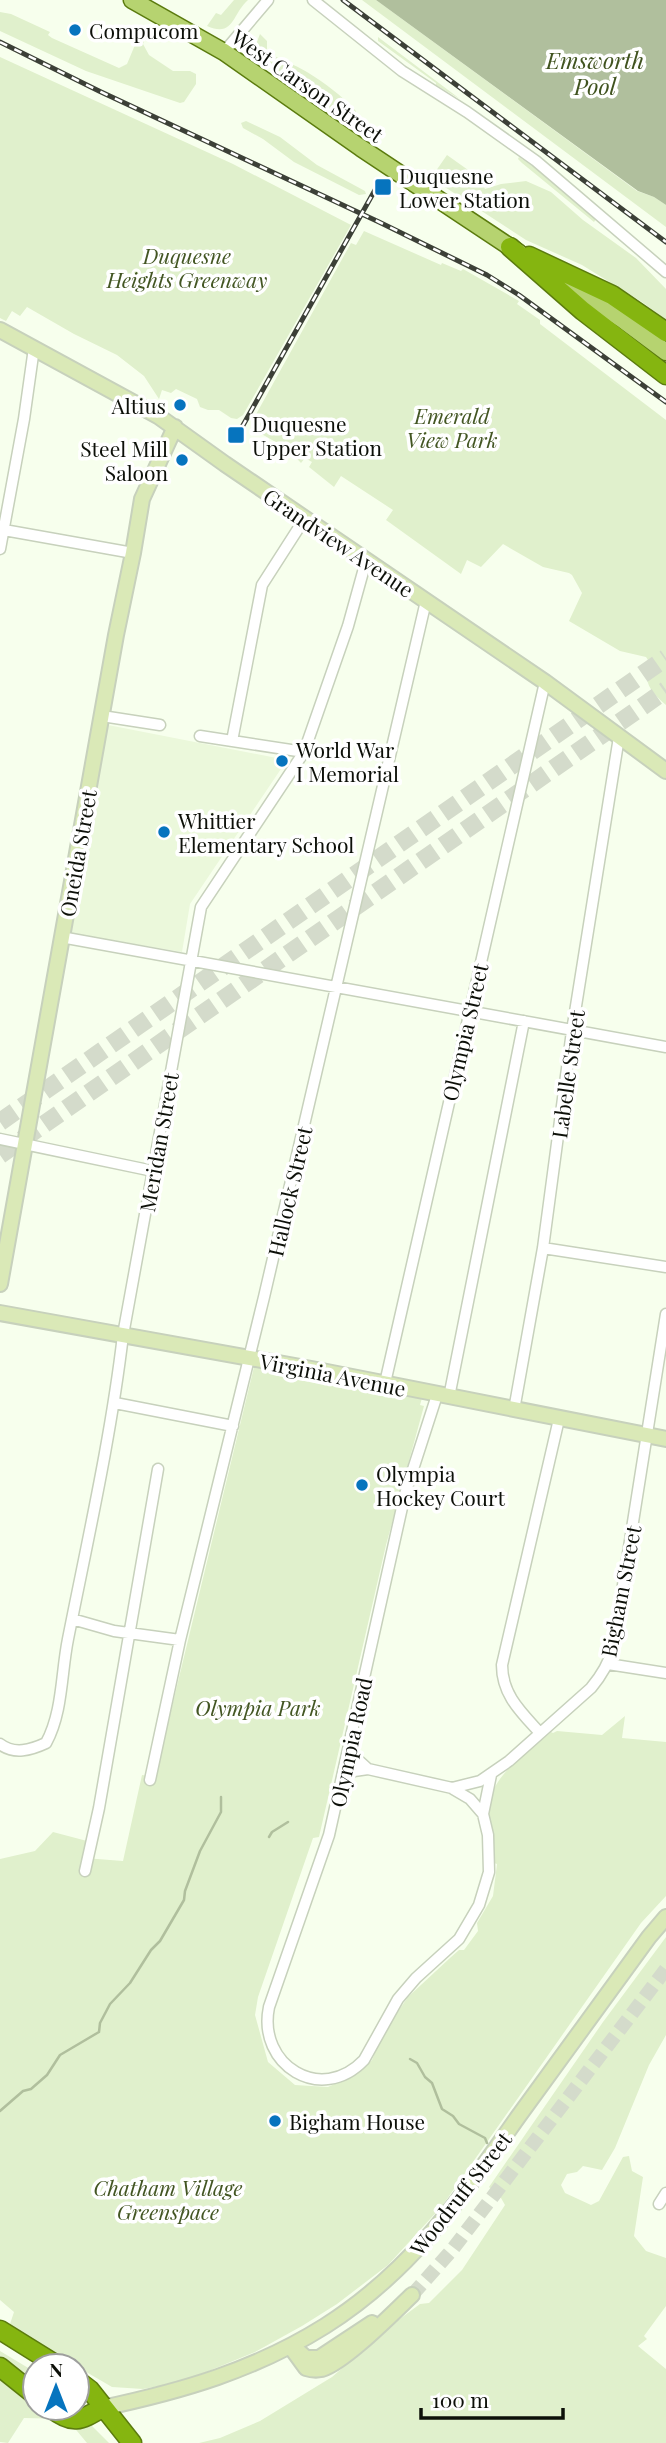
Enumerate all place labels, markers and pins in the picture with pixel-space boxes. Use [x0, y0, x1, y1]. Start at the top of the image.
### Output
place label: Compucom [89, 16, 199, 44]
marker: Compucom [67, 22, 83, 38]
place label: Duquesne Lower Station [399, 161, 531, 213]
marker: Duquesne Lower Station [373, 177, 393, 197]
place label: Altius [111, 391, 166, 419]
marker: Altius [172, 397, 188, 413]
place label: Duquesne Upper Station [252, 409, 382, 461]
marker: Duquesne Upper Station [226, 425, 246, 445]
place label: Steel Mill Saloon [80, 434, 168, 486]
marker: Steel Mill Saloon [174, 452, 190, 468]
place label: World War I Memorial [295, 735, 399, 787]
marker: World War I Memorial [274, 753, 290, 769]
place label: Whittier Elementary School [177, 806, 354, 858]
marker: Whittier Elementary School [156, 824, 172, 840]
place label: Olympia Hockey Court [376, 1459, 505, 1511]
marker: Olympia Hockey Court [354, 1477, 370, 1493]
place label: Bigham House [289, 2107, 425, 2135]
marker: Bigham House [267, 2113, 283, 2129]

